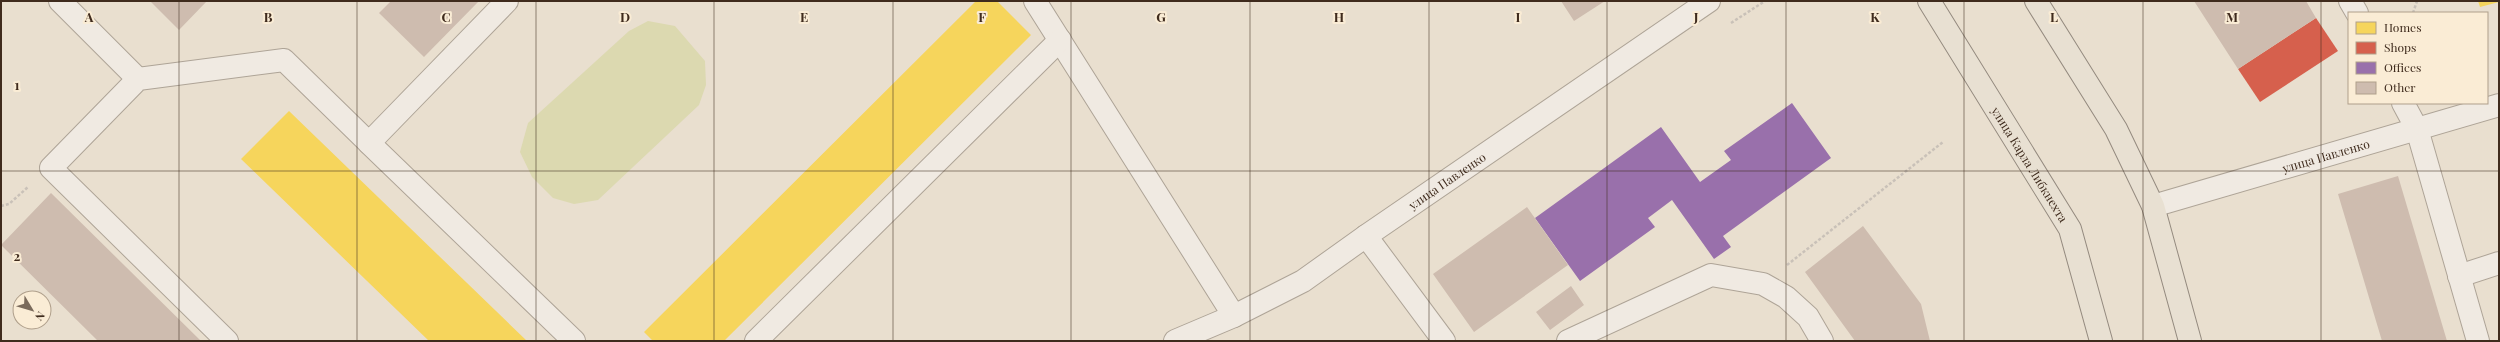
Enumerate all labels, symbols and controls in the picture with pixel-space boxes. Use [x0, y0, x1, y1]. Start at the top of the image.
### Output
text: A [84, 8, 94, 25]
text: B [264, 8, 273, 25]
text: C [441, 8, 451, 25]
text: D [620, 8, 630, 25]
text: E [800, 8, 808, 25]
text: F [978, 8, 986, 25]
text: G [1156, 8, 1166, 25]
text: H [1334, 8, 1344, 25]
text: I [1516, 8, 1521, 25]
text: J [1693, 8, 1699, 25]
text: K [1870, 8, 1880, 25]
text: L [2050, 8, 2058, 25]
text: M [2226, 8, 2238, 25]
legend [2348, 12, 2488, 104]
text: Homes [2384, 19, 2422, 35]
text: Shops [2384, 39, 2416, 55]
text: Offices [2384, 59, 2421, 75]
text: 1 [15, 76, 20, 93]
text: Other [2384, 79, 2416, 95]
street label: улица Карла Либкнехта [1988, 103, 2072, 225]
street label: улица Павленко [2279, 135, 2372, 176]
street label: улица Павленко [1404, 148, 1489, 213]
text: 2 [14, 247, 21, 264]
north arrow [12, 290, 52, 330]
text: N [32, 309, 49, 324]

